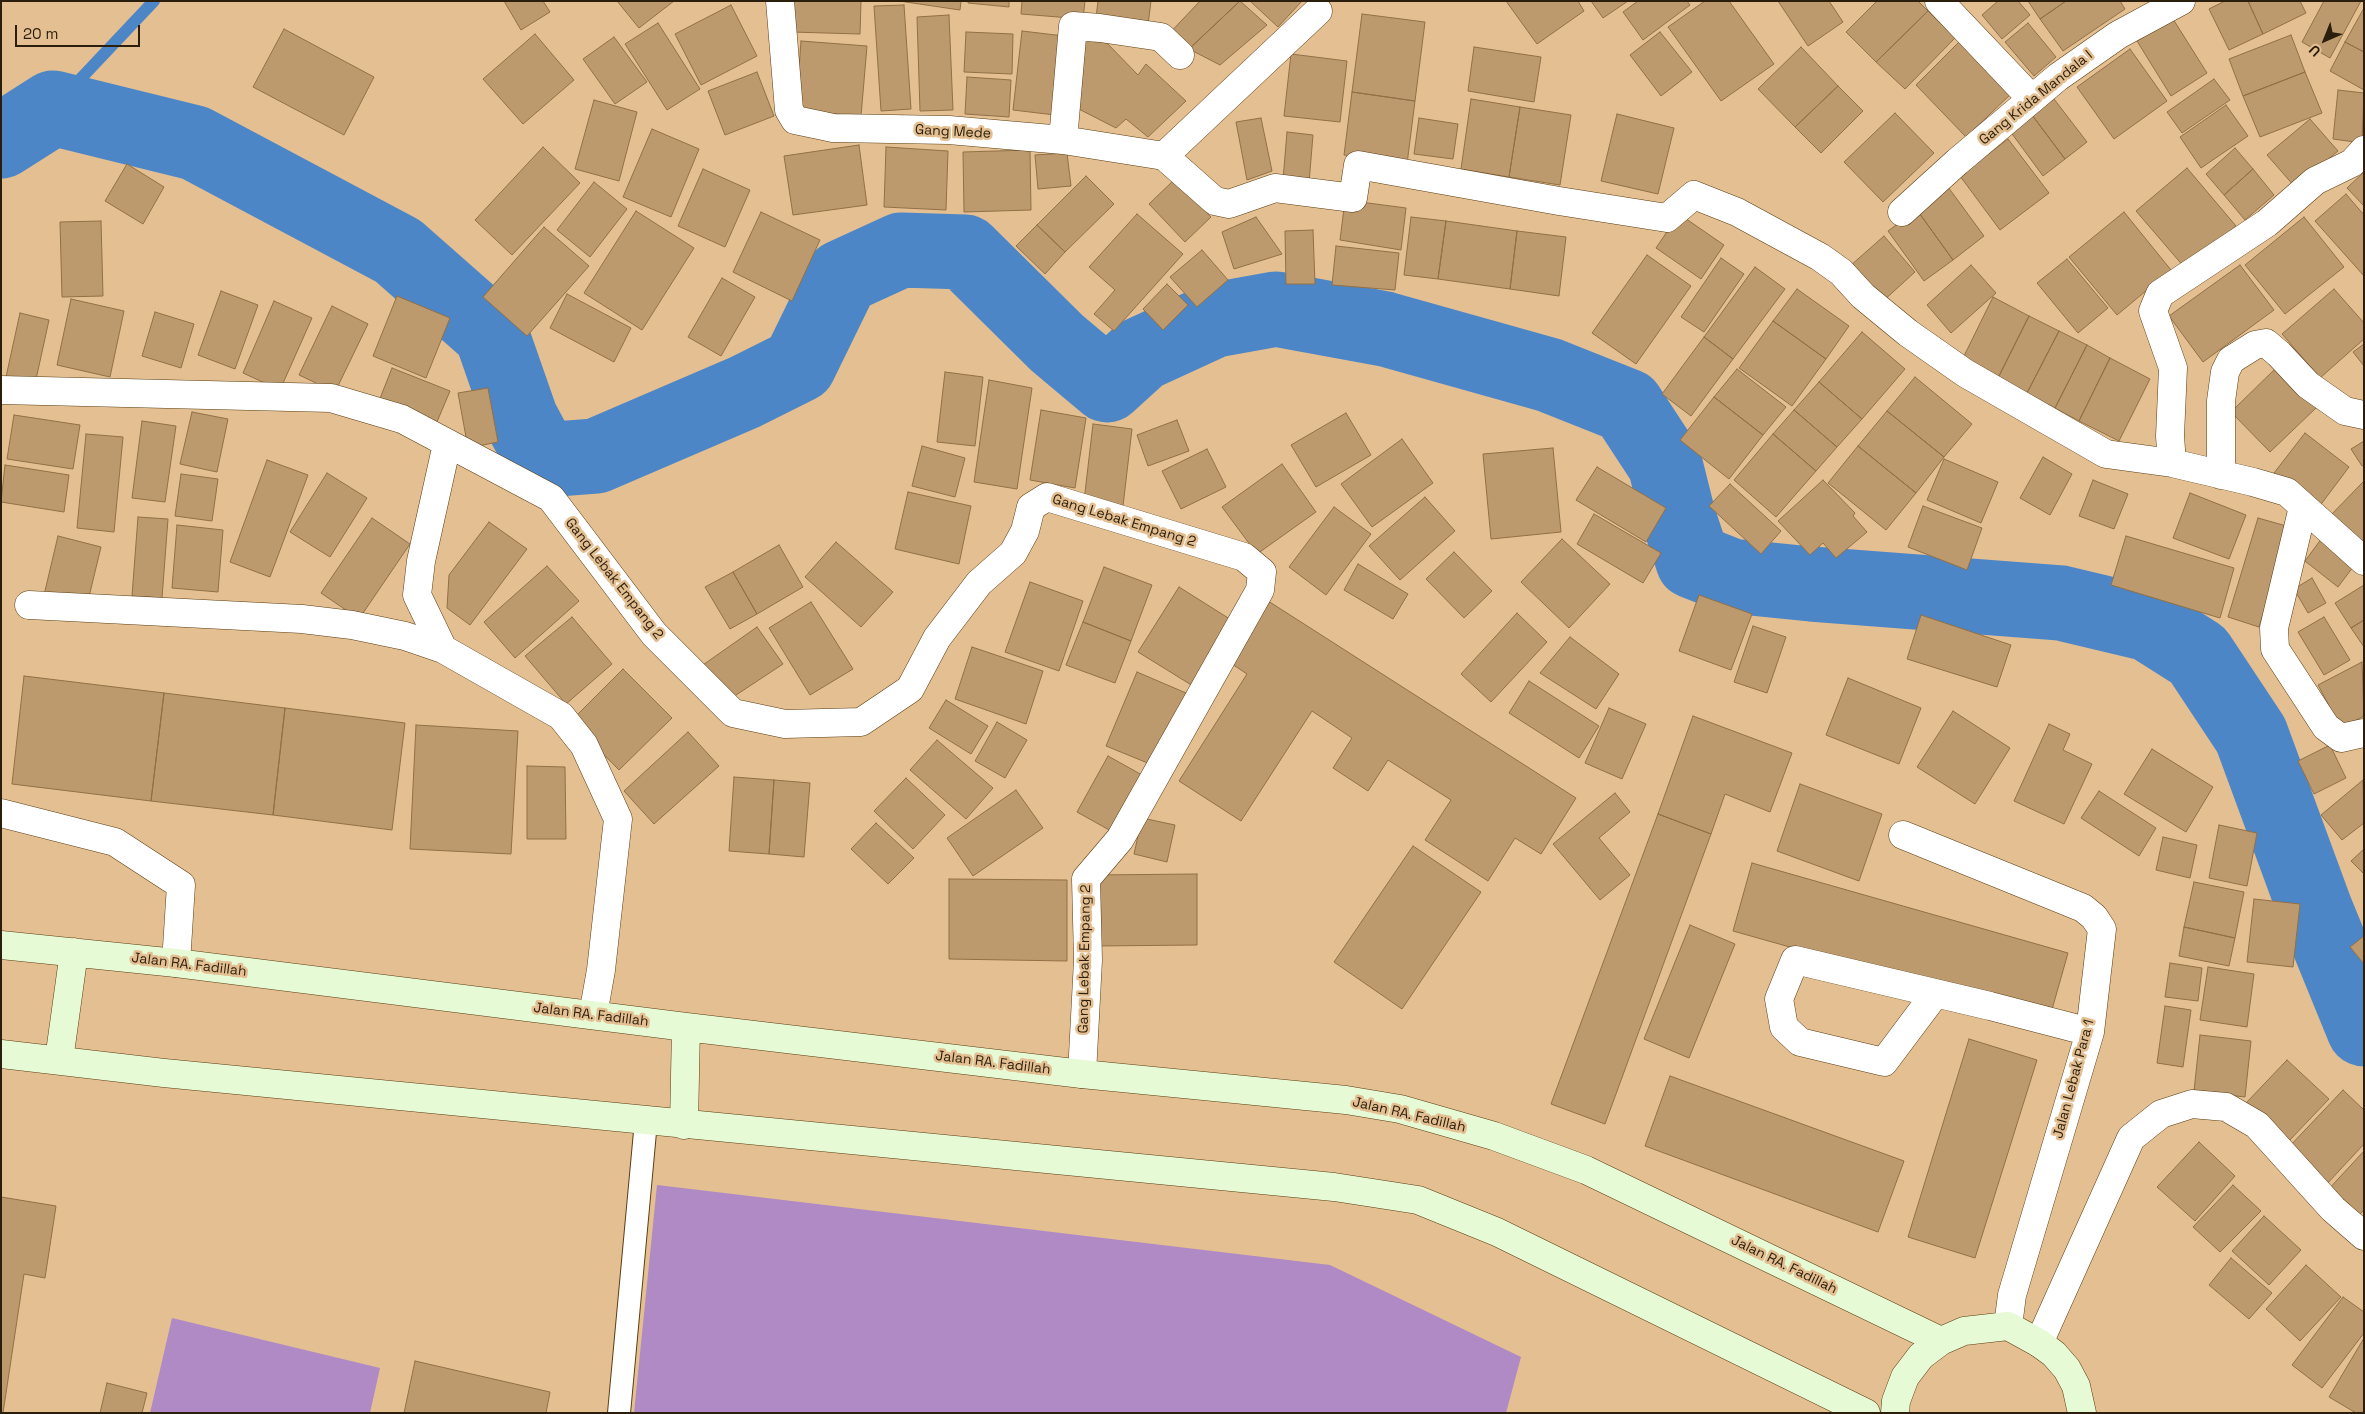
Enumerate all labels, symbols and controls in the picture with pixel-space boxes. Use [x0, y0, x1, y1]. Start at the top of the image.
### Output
scale bar [18, 15, 142, 47]
north arrow [2300, 15, 2350, 65]
text: 20 m [23, 24, 58, 43]
text: U [2305, 41, 2324, 61]
street label: Gang Krida Mandala I [1976, 47, 2096, 149]
street label: Gang Mede [915, 122, 991, 142]
street label: Gang Lebak Empang 2 [1050, 491, 1198, 551]
street label: Gang Lebak Empang 2 [561, 515, 667, 643]
street label: Gang Lebak Empang 2 [1075, 884, 1095, 1034]
street label: Jalan RA. Fadillah [131, 950, 247, 980]
street label: Jalan RA. Fadillah [533, 1000, 649, 1030]
street label: Jalan Lebak Para 1 [2050, 1018, 2098, 1140]
street label: Jalan RA. Fadillah [935, 1048, 1051, 1078]
street label: Jalan RA. Fadillah [1351, 1094, 1467, 1136]
street label: Jalan RA. Fadillah [1728, 1232, 1840, 1298]

